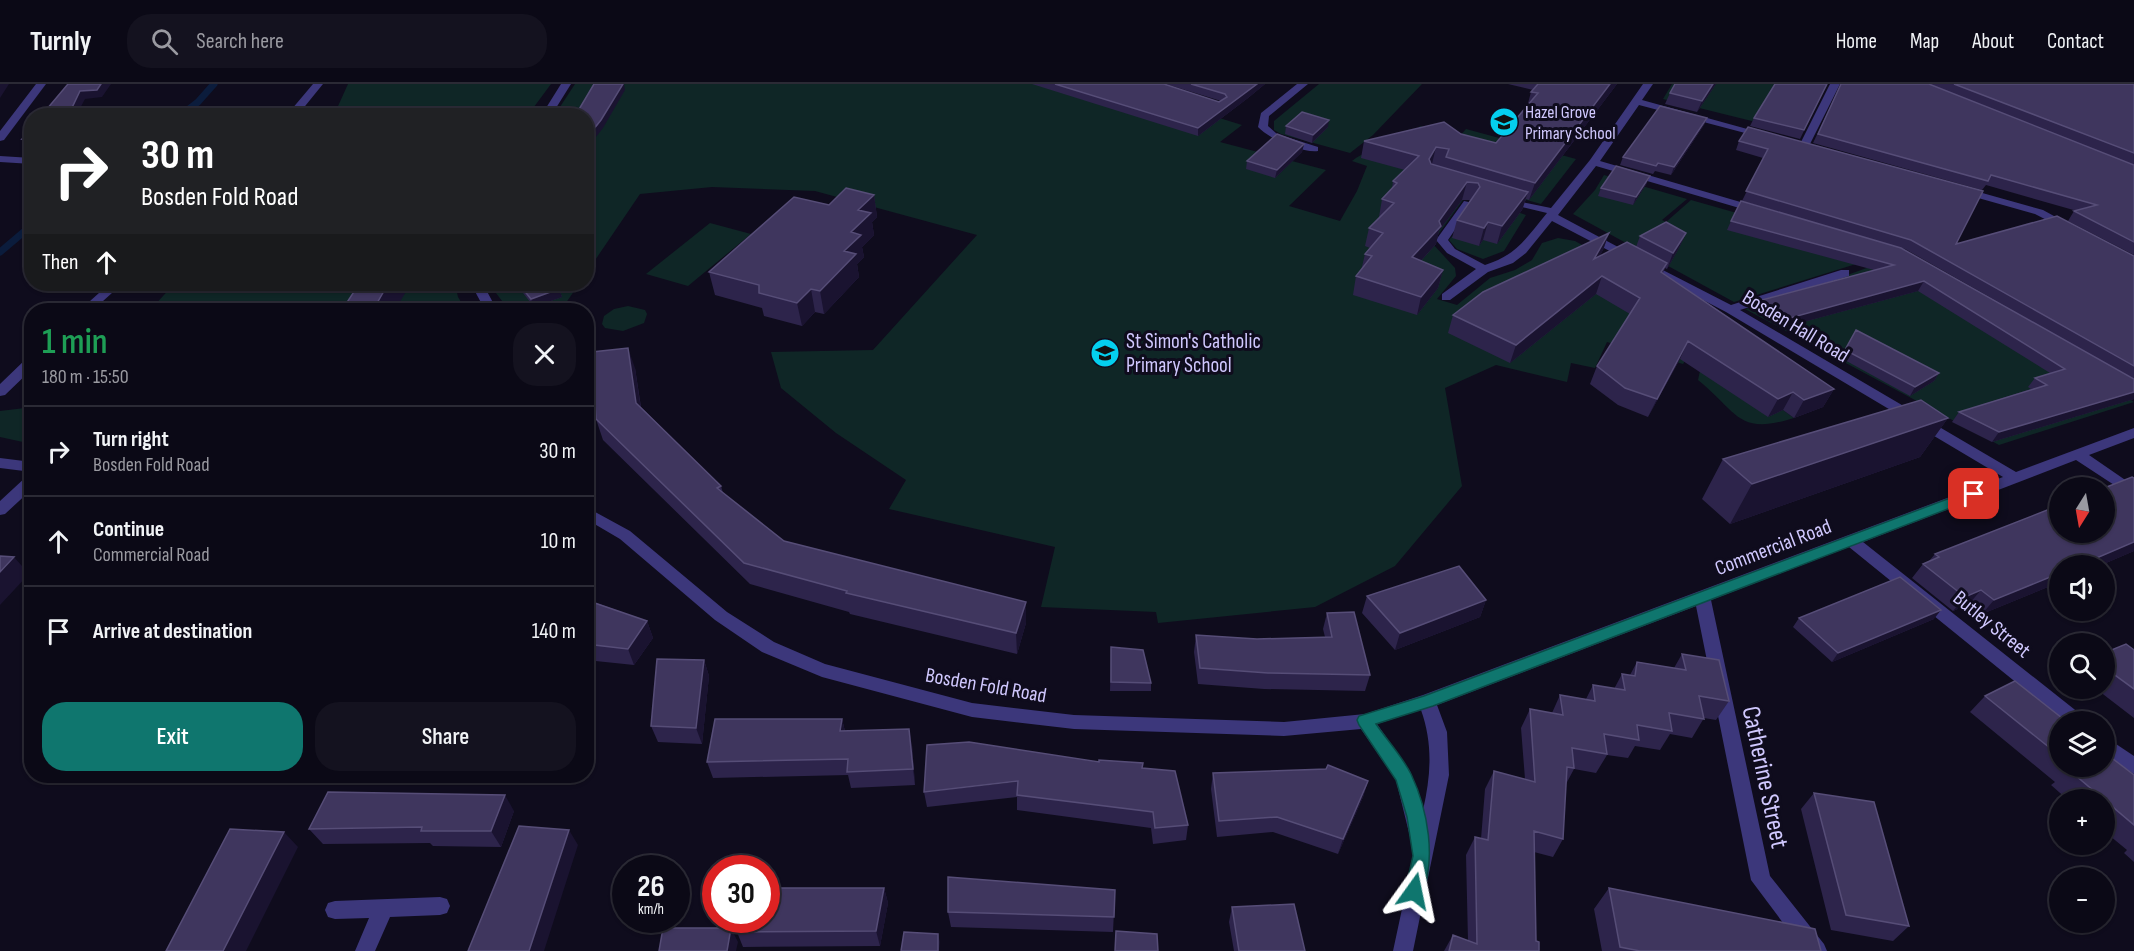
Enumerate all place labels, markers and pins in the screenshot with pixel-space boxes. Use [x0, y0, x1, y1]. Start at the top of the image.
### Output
place label: Hazel Grove Primary School [1525, 102, 1616, 144]
school or university icon: Hazel Grove Primary School [1488, 106, 1520, 138]
place label: St Simon's Catholic Primary School [1126, 329, 1261, 378]
school or university icon: St Simon's Catholic Primary School [1089, 337, 1121, 369]
pin [1948, 468, 1999, 519]

